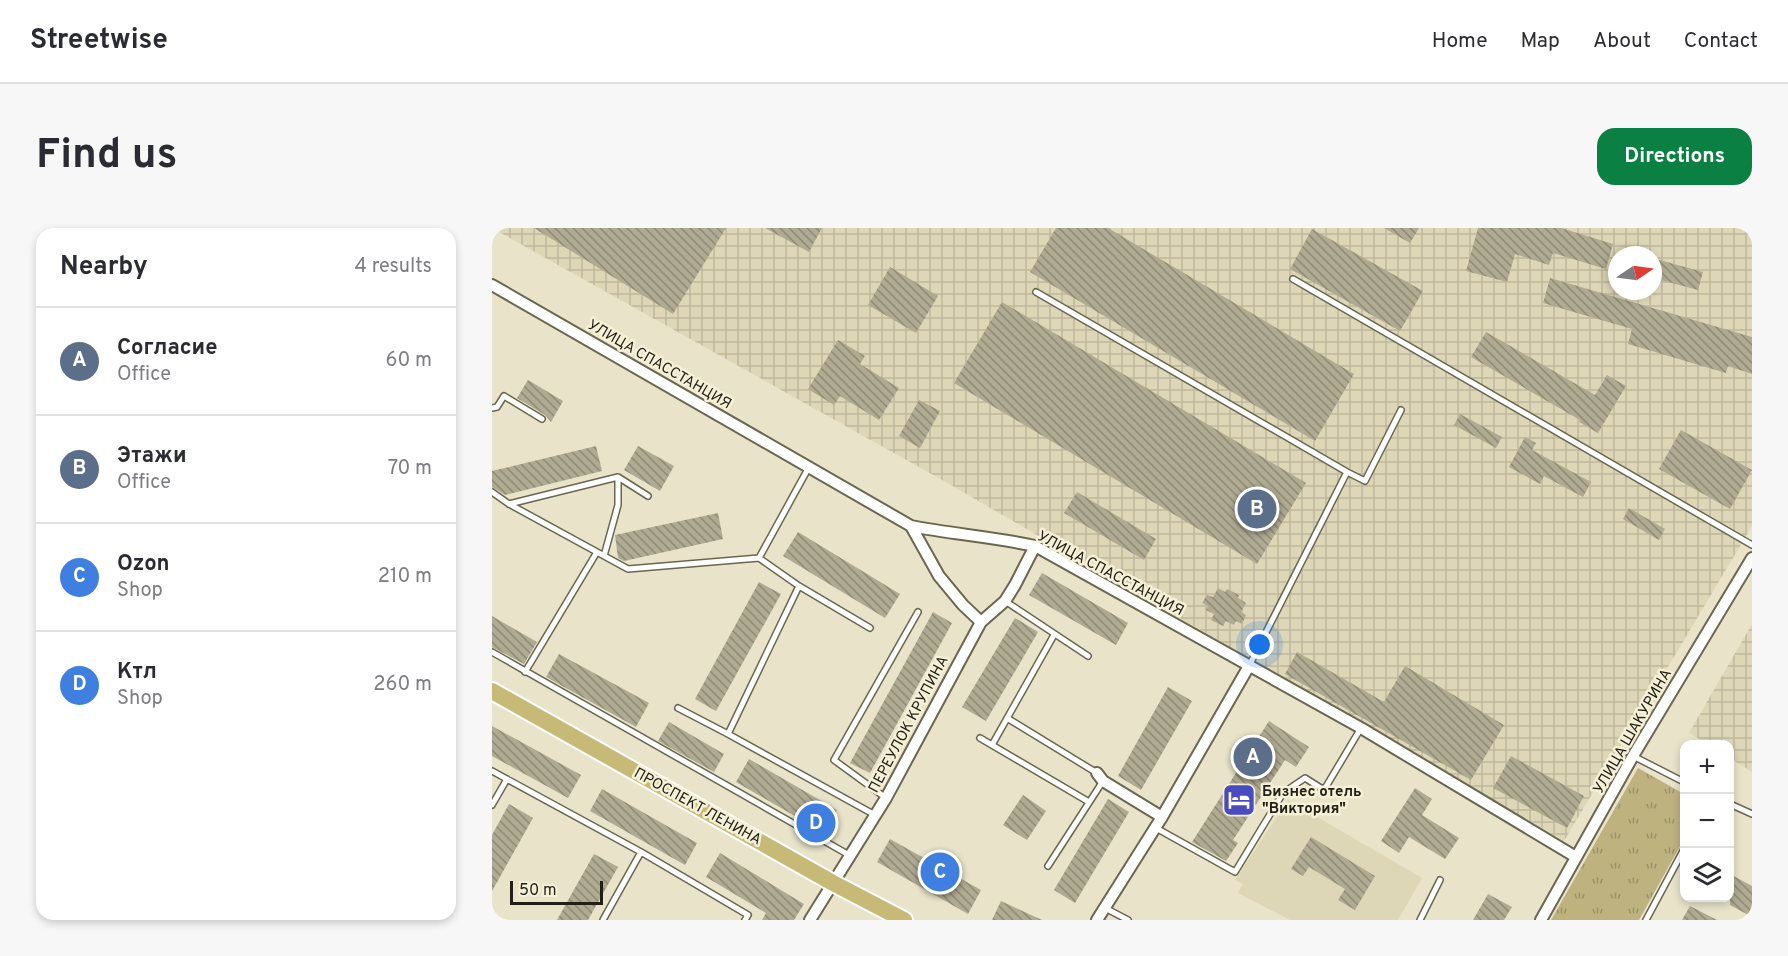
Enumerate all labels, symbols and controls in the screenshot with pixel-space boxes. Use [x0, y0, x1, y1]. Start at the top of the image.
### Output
text: Streetwise [30, 23, 168, 59]
text: Home [1432, 28, 1488, 55]
text: Map [1521, 28, 1560, 55]
text: About [1593, 28, 1651, 55]
text: Contact [1684, 28, 1758, 55]
button: Directions [1597, 128, 1752, 185]
text: Find us [36, 130, 177, 183]
north arrow [1608, 246, 1662, 300]
text: Nearby [60, 251, 148, 284]
text: 4 results [355, 254, 432, 280]
street label: УЛИЦА СПАССТАНЦИЯ [584, 316, 735, 414]
text: Согласие [117, 335, 217, 362]
text: A [72, 348, 87, 374]
text: 60 m [386, 348, 432, 374]
text: Office [117, 362, 171, 388]
text: Этажи [117, 443, 187, 470]
text: B [73, 456, 86, 482]
text: 70 m [388, 456, 432, 482]
text: Office [117, 470, 171, 496]
pin: B [1238, 486, 1276, 532]
street label: УЛИЦА СПАССТАНЦИЯ [1034, 528, 1187, 621]
text: Ozon [117, 551, 170, 578]
text: C [73, 564, 86, 590]
text: 210 m [378, 564, 432, 590]
text: Shop [117, 578, 163, 604]
your location [1245, 630, 1274, 659]
street label: ПЕРЕУЛОК КРУПИНА [865, 653, 954, 796]
text: Ктл [117, 659, 157, 686]
street label: УЛИЦА ШАКУРИНА [1590, 666, 1677, 797]
text: D [72, 672, 87, 698]
text: 260 m [373, 672, 432, 698]
text: Shop [117, 686, 163, 712]
pin: A [1234, 734, 1272, 780]
map controls [1680, 740, 1734, 902]
button: + [1680, 740, 1734, 794]
street label: ПРОСПЕКТ ЛЕНИНА [630, 764, 764, 850]
hotel icon: Бизнес отель "Виктория" [1221, 782, 1257, 818]
place label: Бизнес отель "Виктория" [1262, 783, 1362, 819]
button: − [1680, 794, 1734, 848]
pin: D [796, 800, 836, 846]
button: layers [1680, 848, 1734, 902]
pin: C [920, 850, 960, 894]
scale bar [510, 878, 603, 906]
text: 50 m [519, 881, 557, 901]

